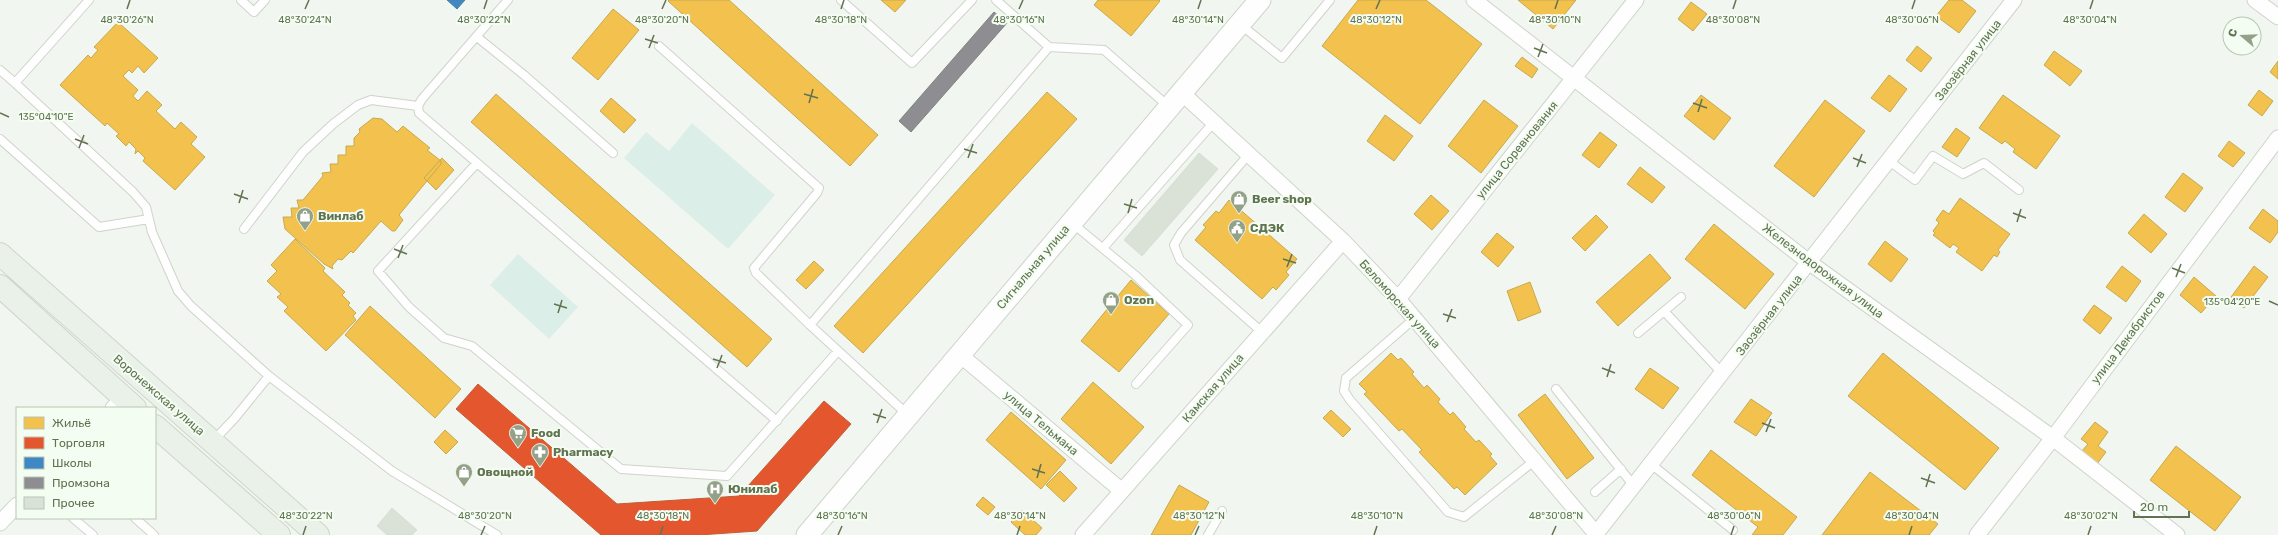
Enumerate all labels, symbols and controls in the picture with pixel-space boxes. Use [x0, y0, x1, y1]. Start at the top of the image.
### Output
text: 48°30'26"N [100, 14, 154, 26]
text: 48°30'24"N [278, 14, 332, 26]
text: 48°30'22"N [457, 14, 511, 26]
text: 48°30'20"N [635, 14, 689, 26]
text: 48°30'18"N [815, 14, 867, 26]
text: 48°30'16"N [993, 14, 1045, 26]
text: 48°30'14"N [1172, 14, 1224, 26]
text: 48°30'12"N [1350, 14, 1402, 26]
text: 48°30'10"N [1529, 14, 1581, 26]
text: 48°30'08"N [1706, 14, 1760, 26]
text: 48°30'06"N [1885, 14, 1939, 26]
text: 48°30'04"N [2063, 14, 2117, 26]
north arrow [2222, 16, 2262, 56]
street label: Заозёрная улица [1932, 17, 2004, 103]
text: С [2226, 27, 2241, 39]
street label: улица Соревнования [1473, 98, 1561, 202]
text: 135°04'10"E [18, 111, 74, 123]
shop icon: Beer shop [1229, 189, 1249, 214]
place label: Beer shop [1252, 192, 1312, 206]
shop icon: Винлаб [295, 206, 315, 231]
place label: Винлаб [318, 209, 364, 223]
public building icon: СДЭК [1227, 218, 1247, 243]
place label: СДЭК [1250, 221, 1285, 235]
street label: Железнодорожная улица [1760, 221, 1886, 321]
street label: Сигнальная улица [994, 222, 1072, 312]
street label: Беломорская улица [1357, 257, 1443, 351]
street label: Заозёрная улица [1733, 272, 1805, 358]
street label: улица Декабристов [2088, 287, 2168, 387]
shop icon: Ozon [1101, 290, 1121, 315]
place label: Ozon [1124, 293, 1154, 307]
text: 135°04'20"E [2204, 296, 2260, 308]
street label: Камская улица [1179, 351, 1247, 425]
street label: Воронежская улица [111, 352, 207, 438]
street label: улица Тельмана [1001, 388, 1081, 458]
legend [16, 407, 156, 519]
text: Жильё [52, 416, 91, 430]
supermarket icon: Food [508, 423, 528, 448]
place label: Food [531, 426, 561, 440]
text: Торговля [52, 436, 105, 450]
pharmacy icon: Pharmacy [530, 442, 550, 467]
place label: Pharmacy [553, 445, 614, 459]
text: Школы [52, 456, 92, 470]
shop icon: Овощной [454, 462, 474, 487]
place label: Овощной [477, 465, 533, 479]
text: Промзона [52, 476, 110, 490]
hospital icon: Юнилаб [705, 479, 725, 504]
place label: Юнилаб [728, 482, 778, 496]
scale bar [2134, 493, 2189, 519]
text: Прочее [52, 496, 95, 510]
text: 20 m [2140, 500, 2168, 514]
text: 48°30'22"N [279, 510, 333, 522]
text: 48°30'20"N [458, 510, 512, 522]
text: 48°30'18"N [637, 510, 689, 522]
text: 48°30'16"N [816, 510, 868, 522]
text: 48°30'14"N [994, 510, 1046, 522]
text: 48°30'12"N [1173, 510, 1225, 522]
text: 48°30'10"N [1351, 510, 1403, 522]
text: 48°30'08"N [1529, 510, 1583, 522]
text: 48°30'06"N [1707, 510, 1761, 522]
text: 48°30'04"N [1885, 510, 1939, 522]
text: 48°30'02"N [2064, 510, 2118, 522]

